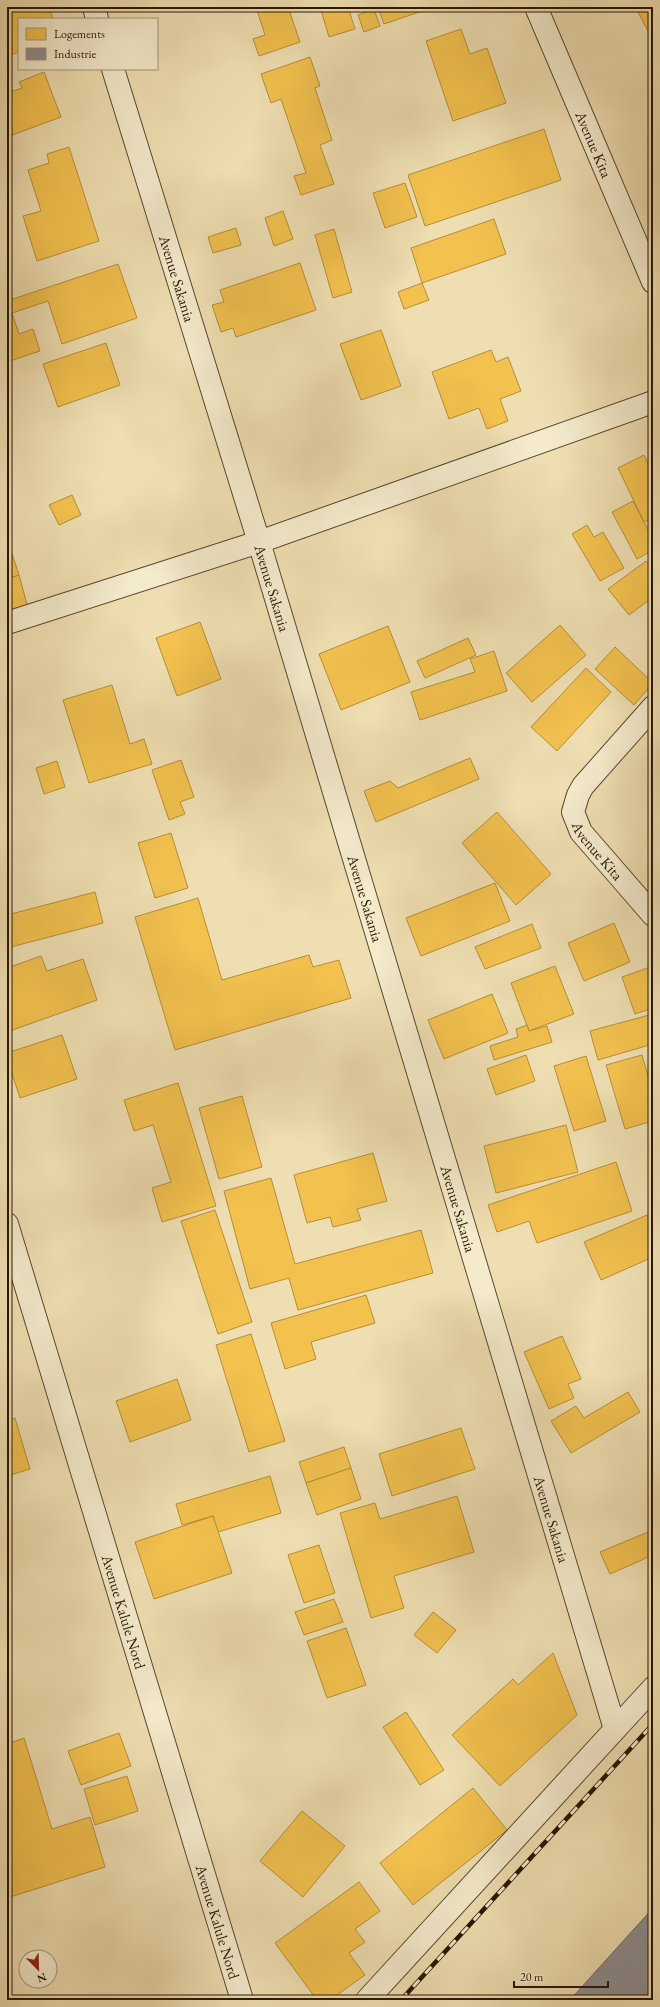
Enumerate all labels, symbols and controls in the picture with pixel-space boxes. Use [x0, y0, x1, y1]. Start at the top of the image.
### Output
legend [18, 18, 158, 70]
text: Logements [54, 26, 105, 42]
text: Industrie [54, 46, 96, 62]
street label: Avenue Kita [571, 107, 617, 180]
street label: Avenue Sakania [155, 232, 200, 324]
street label: Avenue Sakania [251, 541, 295, 634]
street label: Avenue Kita [568, 818, 628, 884]
street label: Avenue Sakania [344, 852, 388, 944]
street label: Avenue Sakania [437, 1162, 481, 1254]
street label: Avenue Sakania [530, 1472, 574, 1565]
street label: Avenue Kalule Nord [98, 1551, 151, 1671]
street label: Avenue Kalule Nord [192, 1861, 245, 1981]
north arrow [18, 1949, 58, 1989]
scale bar [514, 1963, 608, 1989]
text: 20 m [520, 1969, 544, 1985]
text: N [35, 1970, 49, 1986]

